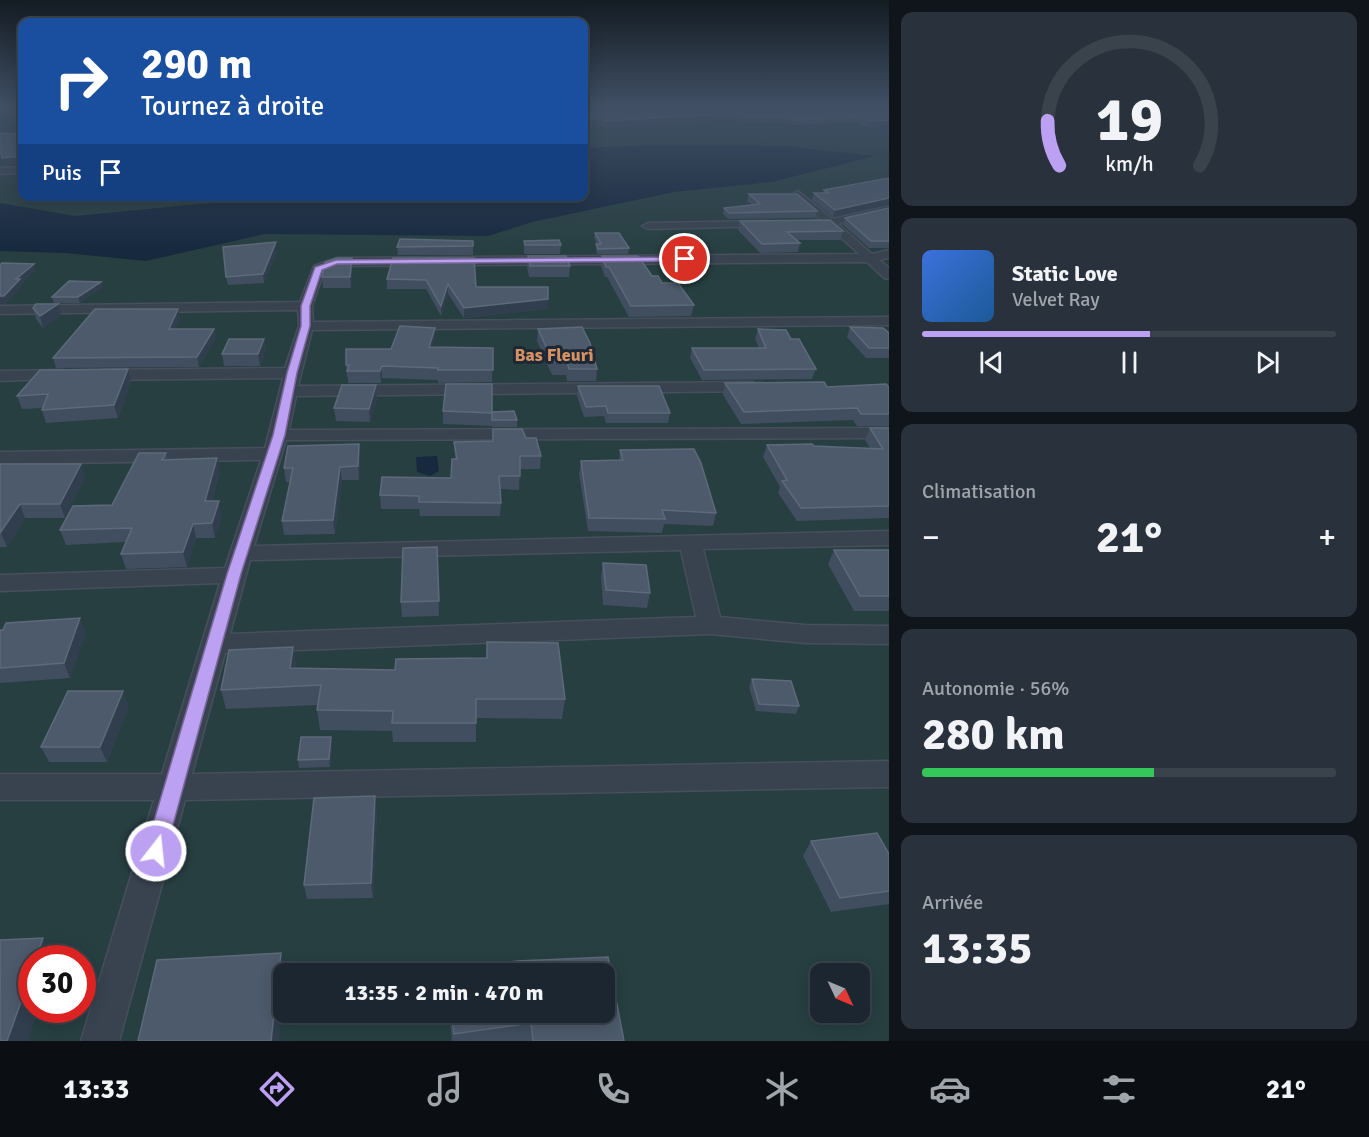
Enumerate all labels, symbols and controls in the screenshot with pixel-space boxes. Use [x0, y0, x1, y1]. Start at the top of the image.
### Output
text: 290 m [141, 39, 252, 90]
icon: right [42, 42, 120, 120]
text: 19 [1095, 81, 1163, 158]
text: Tournez à droite [141, 90, 324, 123]
text: km/h [1105, 151, 1153, 177]
icon: arrive [94, 156, 127, 189]
text: Puis [42, 159, 82, 186]
pin [659, 233, 710, 284]
icon: arrive [668, 242, 701, 275]
text: Static Love [1012, 260, 1118, 287]
text: Velvet Ray [1012, 287, 1100, 312]
district label: Bas Fleuri [515, 344, 594, 366]
icon: previous [975, 346, 1008, 379]
icon: pause [1113, 346, 1146, 379]
icon: next [1251, 346, 1284, 379]
text: Climatisation [922, 479, 1036, 504]
text: 21° [1096, 510, 1162, 565]
text: − [922, 517, 940, 558]
text: + [1318, 517, 1336, 558]
text: Autonomie · 56% [922, 676, 1069, 701]
text: 280 km [922, 707, 1065, 762]
position arrow [124, 819, 188, 883]
text: Arrivée [922, 890, 983, 915]
text: 13:35 [922, 921, 1032, 976]
speed limit sign: 30 [18, 945, 96, 1023]
north arrow [810, 963, 870, 1023]
map controls [810, 963, 870, 1023]
text: 13:35 · 2 min · 470 m [344, 979, 544, 1006]
icon: directions [256, 1068, 298, 1110]
icon: music [424, 1068, 466, 1110]
icon: phone [592, 1068, 634, 1110]
icon: climate [761, 1068, 803, 1110]
icon: car [929, 1068, 971, 1110]
icon: filters [1098, 1068, 1140, 1110]
text: 13:33 [63, 1073, 129, 1106]
text: 21° [1266, 1073, 1306, 1106]

